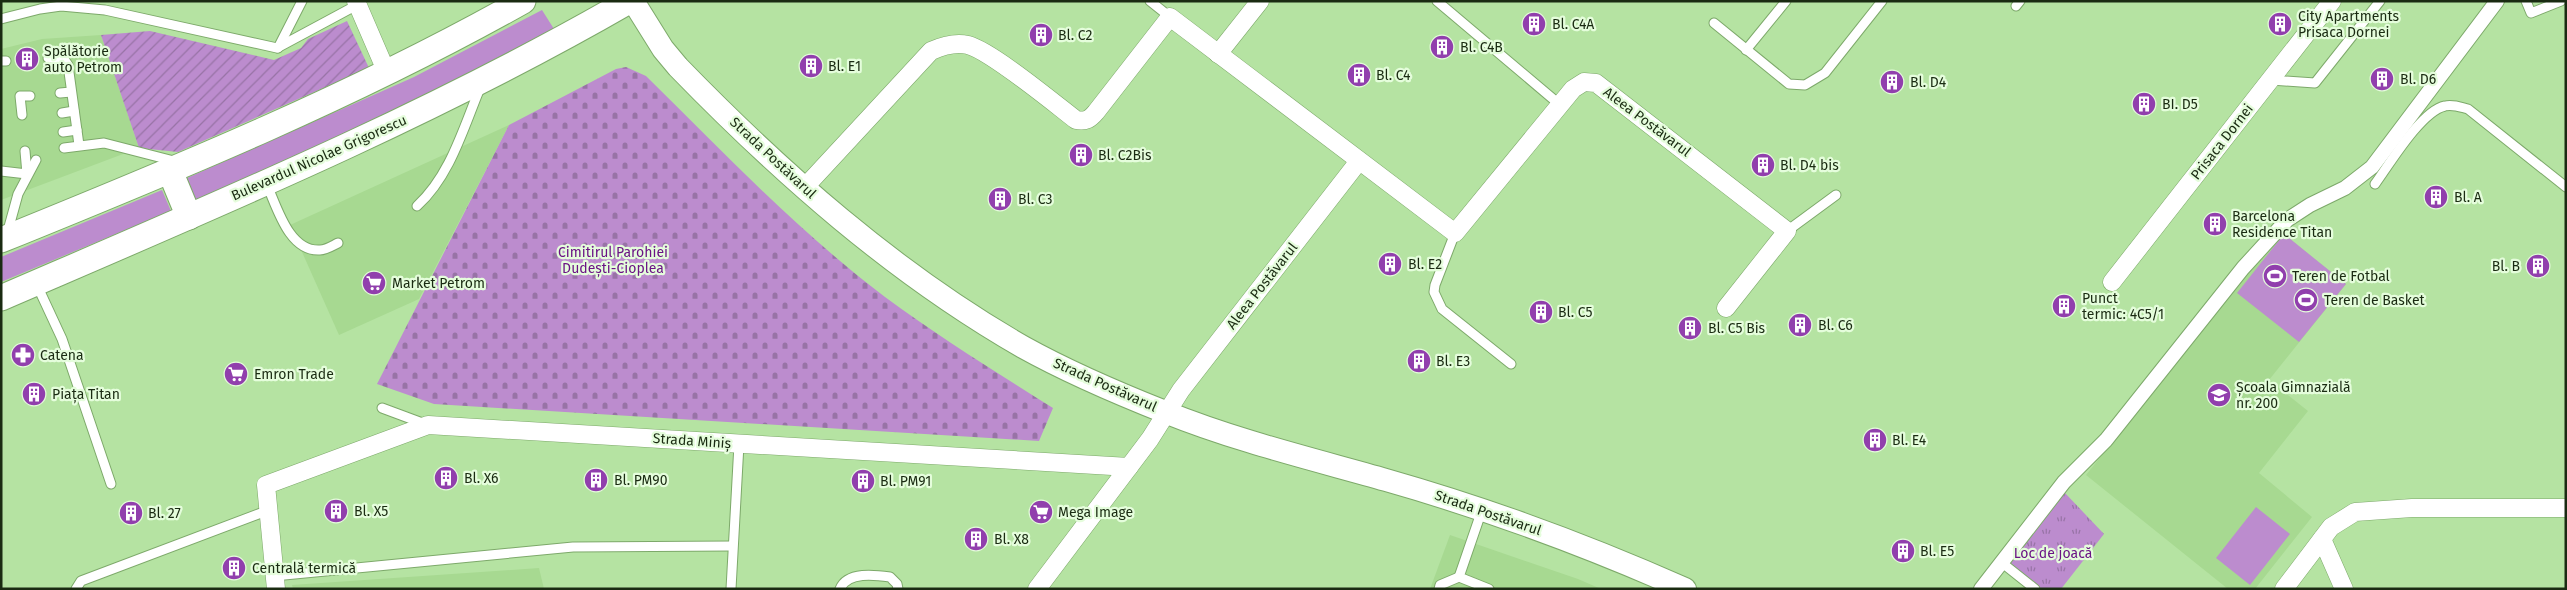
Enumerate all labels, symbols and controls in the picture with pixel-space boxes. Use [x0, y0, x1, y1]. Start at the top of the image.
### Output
place label: City Apartments Prisaca Dornei [2298, 8, 2400, 41]
building icon: Bl. C4A [1521, 11, 1547, 37]
building icon: City Apartments Prisaca Dornei [2267, 11, 2293, 37]
place label: Bl. C4A [1552, 16, 1594, 33]
building icon: Bl. C2 [1028, 22, 1054, 48]
place label: Bl. C2 [1058, 27, 1093, 44]
building icon: Bl. C4B [1429, 34, 1455, 60]
place label: Bl. C4B [1460, 39, 1503, 56]
place label: Spălătorie auto Petrom [44, 43, 122, 76]
building icon: Spălătorie auto Petrom [14, 46, 40, 72]
building icon: Bl. E1 [798, 53, 824, 79]
place label: Bl. E1 [828, 58, 861, 75]
building icon: Bl. C4 [1346, 62, 1372, 88]
building icon: Bl. D6 [2369, 66, 2395, 92]
place label: Bl. C4 [1376, 67, 1411, 84]
building icon: Bl. D4 [1879, 69, 1905, 95]
place label: Bl. D6 [2400, 71, 2436, 88]
place label: Bl. D4 [1910, 74, 1947, 91]
street label: Aleea Postăvarul [1600, 84, 1694, 160]
building icon: BI. D5 [2131, 91, 2157, 117]
place label: BI. D5 [2162, 96, 2198, 113]
street label: Prisaca Dornei [2187, 101, 2257, 183]
street label: Bulevardul Nicolae Grigorescu [229, 112, 409, 204]
street label: Strada Postăvarul [726, 114, 820, 202]
building icon: Bl. C2Bis [1068, 142, 1094, 168]
place label: Bl. C2Bis [1098, 147, 1152, 164]
building icon: Bl. D4 bis [1750, 152, 1776, 178]
place label: Bl. D4 bis [1780, 157, 1839, 174]
building icon: Bl. A [2423, 184, 2449, 210]
building icon: Bl. C3 [987, 186, 1013, 212]
place label: Bl. A [2454, 189, 2482, 206]
place label: Bl. C3 [1018, 191, 1053, 208]
place label: Barcelona Residence Titan [2232, 208, 2332, 241]
building icon: Barcelona Residence Titan [2202, 211, 2228, 237]
street label: Aleea Postăvarul [1223, 239, 1301, 333]
park label: Cimitirul Parohiei Dudești-Cioplea [558, 244, 668, 278]
building icon: Bl. E2 [1377, 251, 1403, 277]
building icon: Bl. B [2525, 253, 2551, 279]
place label: Bl. E2 [1408, 256, 1442, 273]
place label: Bl. B [2492, 258, 2520, 275]
sports icon: Teren de Fotbal [2262, 263, 2288, 289]
place label: Teren de Fotbal [2292, 268, 2390, 285]
supermarket icon: Market Petrom [361, 270, 387, 296]
place label: Market Petrom [392, 275, 485, 292]
sports icon: Teren de Basket [2293, 287, 2319, 313]
place label: Punct termic: 4C5/1 [2082, 290, 2164, 323]
place label: Teren de Basket [2324, 292, 2426, 309]
building icon: Punct termic: 4C5/1 [2051, 293, 2077, 319]
building icon: Bl. C5 [1528, 299, 1554, 325]
place label: Bl. C5 [1558, 304, 1592, 321]
building icon: Bl. C6 [1787, 312, 1813, 338]
building icon: Bl. C5 Bis [1677, 315, 1703, 341]
place label: Bl. C6 [1818, 317, 1853, 334]
place label: Bl. C5 Bis [1708, 320, 1766, 337]
pharmacy icon: Catena [10, 342, 36, 368]
place label: Catena [40, 347, 84, 364]
building icon: Bl. E3 [1406, 348, 1432, 374]
place label: Bl. E3 [1436, 353, 1470, 370]
street label: Strada Postăvarul [1051, 355, 1159, 415]
supermarket icon: Emron Trade [223, 361, 249, 387]
place label: Emron Trade [254, 366, 334, 383]
place label: Școala Gimnazială nr. 200 [2236, 379, 2351, 412]
building icon: Piața Titan [21, 381, 47, 407]
school or university icon: Școala Gimnazială nr. 200 [2206, 382, 2232, 408]
place label: Piața Titan [52, 386, 120, 404]
building icon: Bl. E4 [1862, 427, 1888, 453]
street label: Strada Miniș [652, 430, 732, 453]
place label: Bl. E4 [1892, 432, 1927, 449]
building icon: Bl. X6 [433, 465, 459, 491]
building icon: Bl. PM90 [583, 467, 609, 493]
building icon: Bl. PM91 [850, 468, 876, 494]
place label: Bl. X6 [464, 470, 498, 487]
place label: Bl. PM90 [614, 472, 668, 489]
place label: Bl. PM91 [880, 473, 931, 490]
street label: Strada Postăvarul [1432, 487, 1544, 539]
building icon: Bl. X5 [323, 498, 349, 524]
supermarket icon: Mega Image [1028, 499, 1054, 525]
building icon: Bl. 27 [118, 500, 144, 526]
place label: Bl. X5 [354, 503, 388, 520]
place label: Mega Image [1058, 504, 1133, 521]
place label: Bl. 27 [148, 505, 181, 522]
building icon: Bl. X8 [963, 526, 989, 552]
place label: Bl. X8 [994, 531, 1029, 548]
building icon: Bl. E5 [1890, 538, 1916, 564]
place label: Bl. E5 [1920, 543, 1954, 560]
park label: Loc de joacă [2014, 545, 2092, 562]
building icon: Centrală termică [221, 555, 247, 581]
place label: Centrală termică [252, 560, 356, 577]

